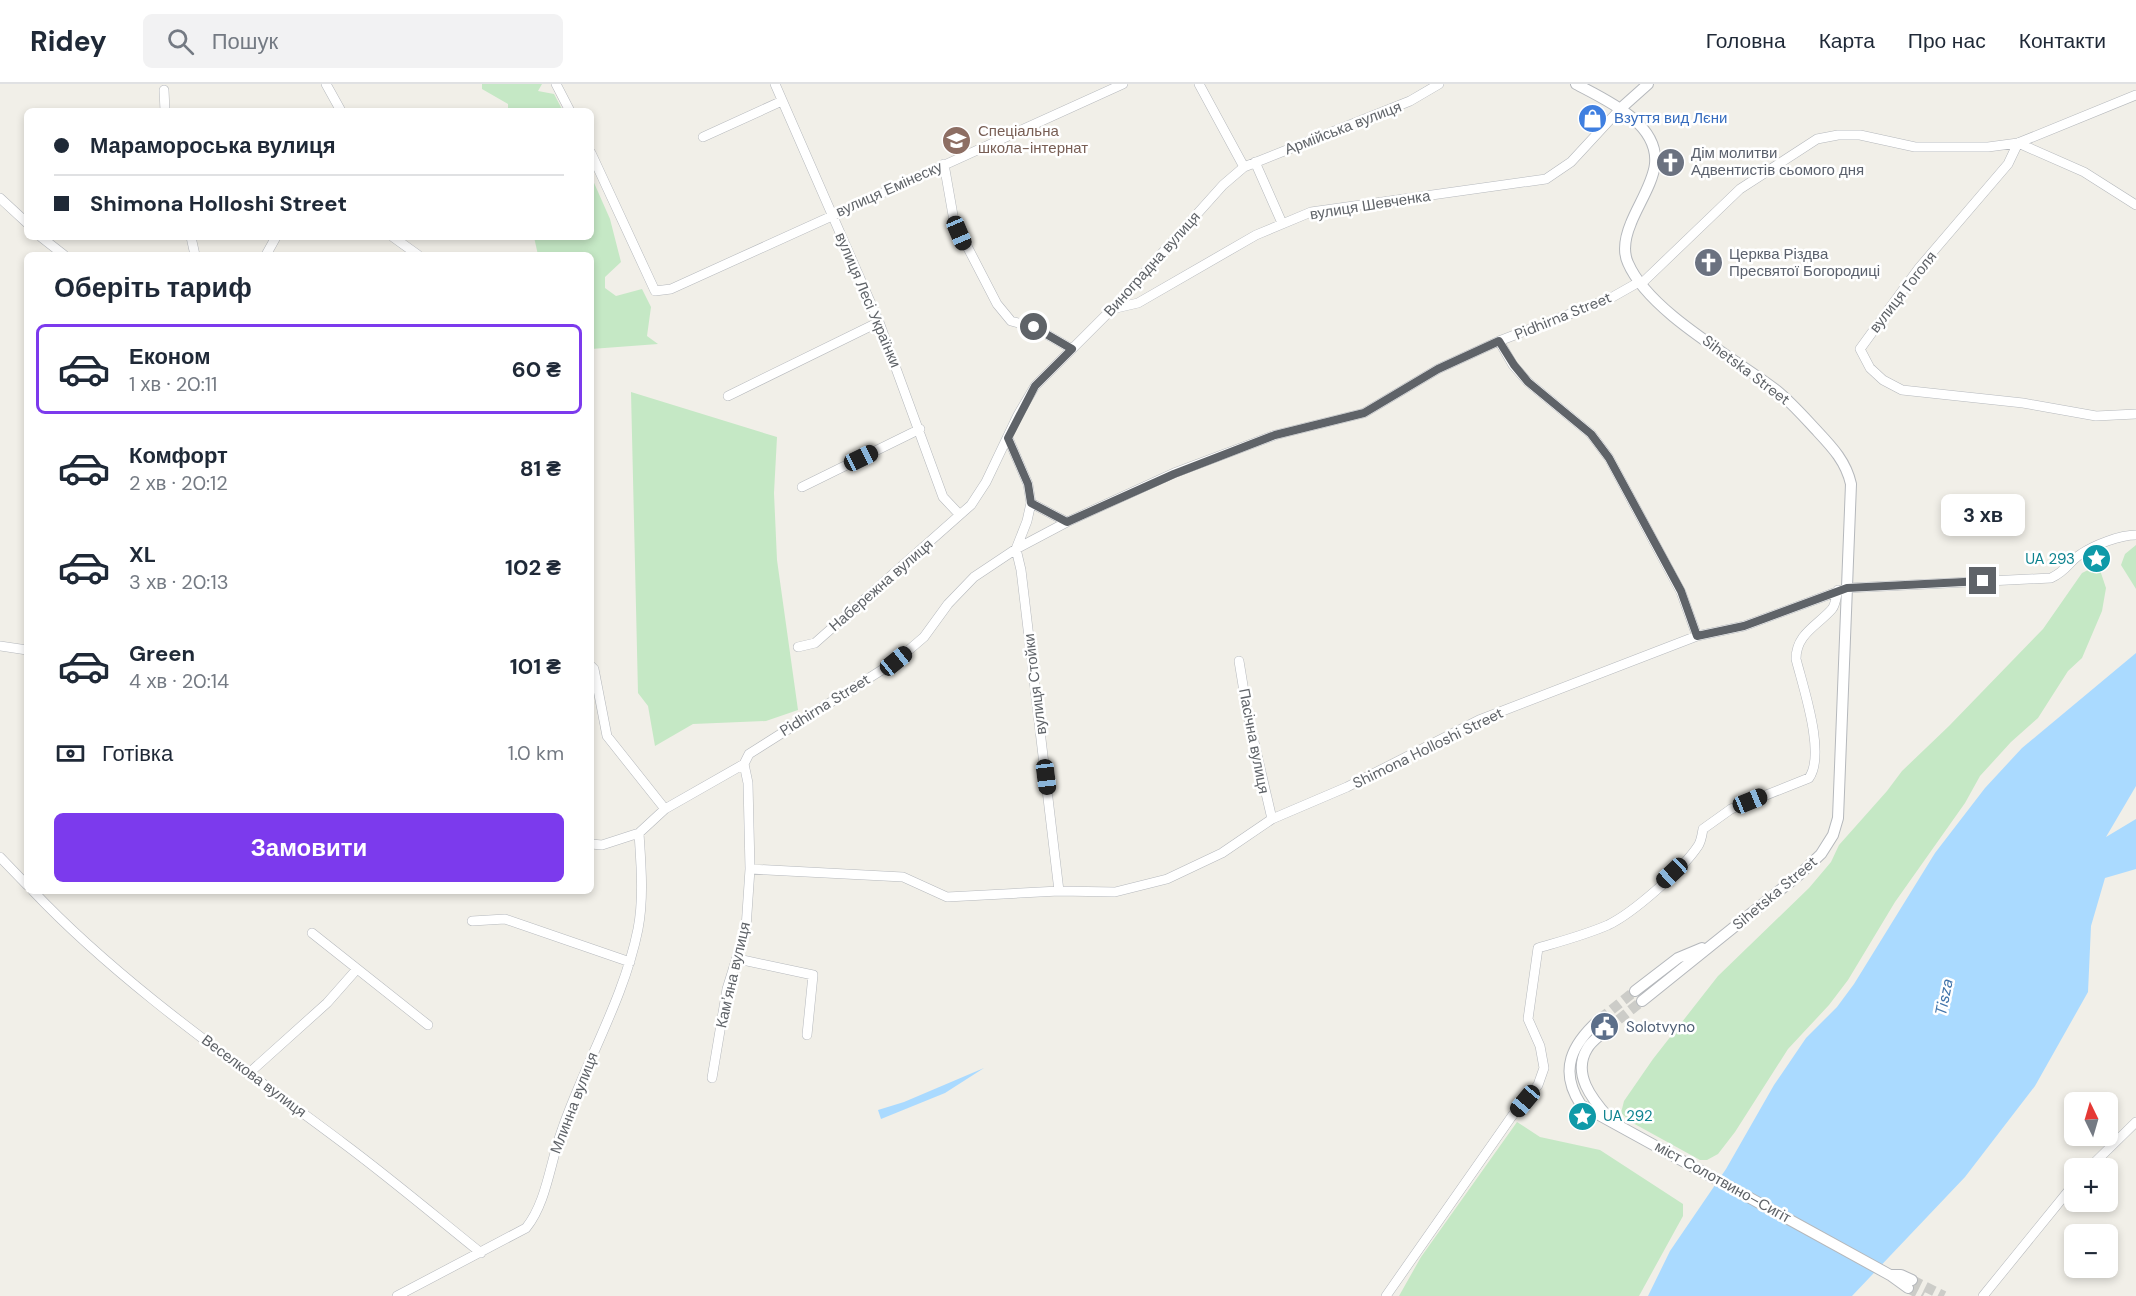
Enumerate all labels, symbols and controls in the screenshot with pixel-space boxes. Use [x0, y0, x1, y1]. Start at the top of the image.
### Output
search box [143, 14, 563, 68]
text: Ridey [30, 23, 107, 60]
icon: search [164, 25, 197, 58]
text: Пошук [212, 27, 278, 56]
text: Головна [1706, 27, 1786, 55]
text: Карта [1819, 27, 1875, 55]
text: Про нас [1908, 27, 1986, 55]
text: Контакти [2019, 27, 2106, 55]
street label: Армійська вулиця [1282, 97, 1404, 159]
shop icon: Взуття вид Лєни [1577, 102, 1609, 134]
place label: Взуття вид Лєни [1614, 108, 1727, 128]
place label: Спеціальна школа-інтернат [978, 121, 1088, 158]
school or university icon: Спеціальна школа-інтернат [941, 124, 973, 156]
text: Марамороська вулиця [90, 131, 335, 160]
place label: Дім молитви Адвентистів сьомого дня [1691, 143, 1864, 180]
church icon: Дім молитви Адвентистів сьомого дня [1654, 146, 1686, 178]
street label: вулиця Емінеску [833, 156, 946, 221]
street label: вулиця Шевченка [1308, 186, 1432, 224]
text: Shimona Holloshi Street [90, 189, 347, 218]
street label: Виноградна вулиця [1099, 207, 1205, 321]
car [944, 213, 974, 253]
street label: вулиця Лесі Українки [830, 229, 906, 371]
place label: Церква Різдва Пресвятої Богородиці [1729, 244, 1880, 281]
church icon: Церква Різдва Пресвятої Богородиці [1692, 247, 1724, 279]
street label: вулиця Гоголя [1865, 247, 1941, 337]
text: Оберіть тариф [54, 270, 252, 305]
street label: Pidhirna Street [1512, 287, 1614, 345]
route start [1020, 313, 1047, 340]
street label: Sihetska Street [1698, 330, 1794, 410]
icon: car [57, 342, 111, 396]
text: Економ [129, 342, 211, 371]
text: 60 ₴ [512, 355, 561, 384]
text: 1 хв · 20:11 [129, 371, 217, 397]
icon: car [57, 441, 111, 495]
text: Комфорт [129, 441, 228, 470]
car [841, 442, 881, 474]
text: 81 ₴ [520, 454, 561, 483]
text: 2 хв · 20:12 [129, 470, 228, 496]
callout: 3 хв [1941, 494, 2025, 536]
text: 3 хв [1963, 502, 2003, 528]
street label: Набережна вулиця [825, 534, 937, 636]
icon: car [57, 540, 111, 594]
text: XL [129, 540, 156, 569]
place icon: UA 293 [2080, 543, 2112, 575]
place label: UA 293 [2025, 549, 2075, 569]
text: 102 ₴ [505, 553, 561, 582]
route end [1969, 567, 1996, 594]
text: 3 хв · 20:13 [129, 569, 228, 595]
street label: вулиця Стойки [1019, 632, 1051, 736]
icon: car [57, 639, 111, 693]
text: Green [129, 639, 195, 668]
car [876, 643, 916, 679]
text: 101 ₴ [510, 652, 561, 681]
text: 4 хв · 20:14 [129, 668, 229, 694]
street label: Pidhirna Street [776, 669, 874, 741]
street label: Пасічна вулиця [1234, 687, 1274, 795]
street label: Shimona Holloshi Street [1350, 703, 1507, 793]
icon: cash [54, 737, 87, 770]
text: Готівка [102, 739, 173, 768]
text: 1.0 km [508, 740, 564, 766]
car [1035, 758, 1057, 796]
car [1730, 786, 1770, 816]
button: Замовити [54, 813, 564, 882]
street label: Sihetska Street [1728, 852, 1822, 934]
car [1653, 854, 1691, 892]
street label: Камʼяна вулиця [711, 920, 755, 1030]
water label: Tisza [1930, 977, 1958, 1017]
public building icon: Solotvyno [1589, 1011, 1621, 1043]
place label: Solotvyno [1626, 1017, 1695, 1037]
street label: Веселкова вулиця [198, 1030, 310, 1122]
street label: Млинна вулиця [545, 1049, 603, 1157]
car [1507, 1081, 1543, 1121]
north arrow [2064, 1092, 2118, 1146]
map controls [2064, 1092, 2118, 1278]
place icon: UA 292 [1566, 1100, 1598, 1132]
place label: UA 292 [1603, 1106, 1653, 1126]
street label: міст Солотвино–Сигіт [1651, 1136, 1795, 1228]
button: + [2064, 1158, 2118, 1212]
button: − [2064, 1224, 2118, 1278]

